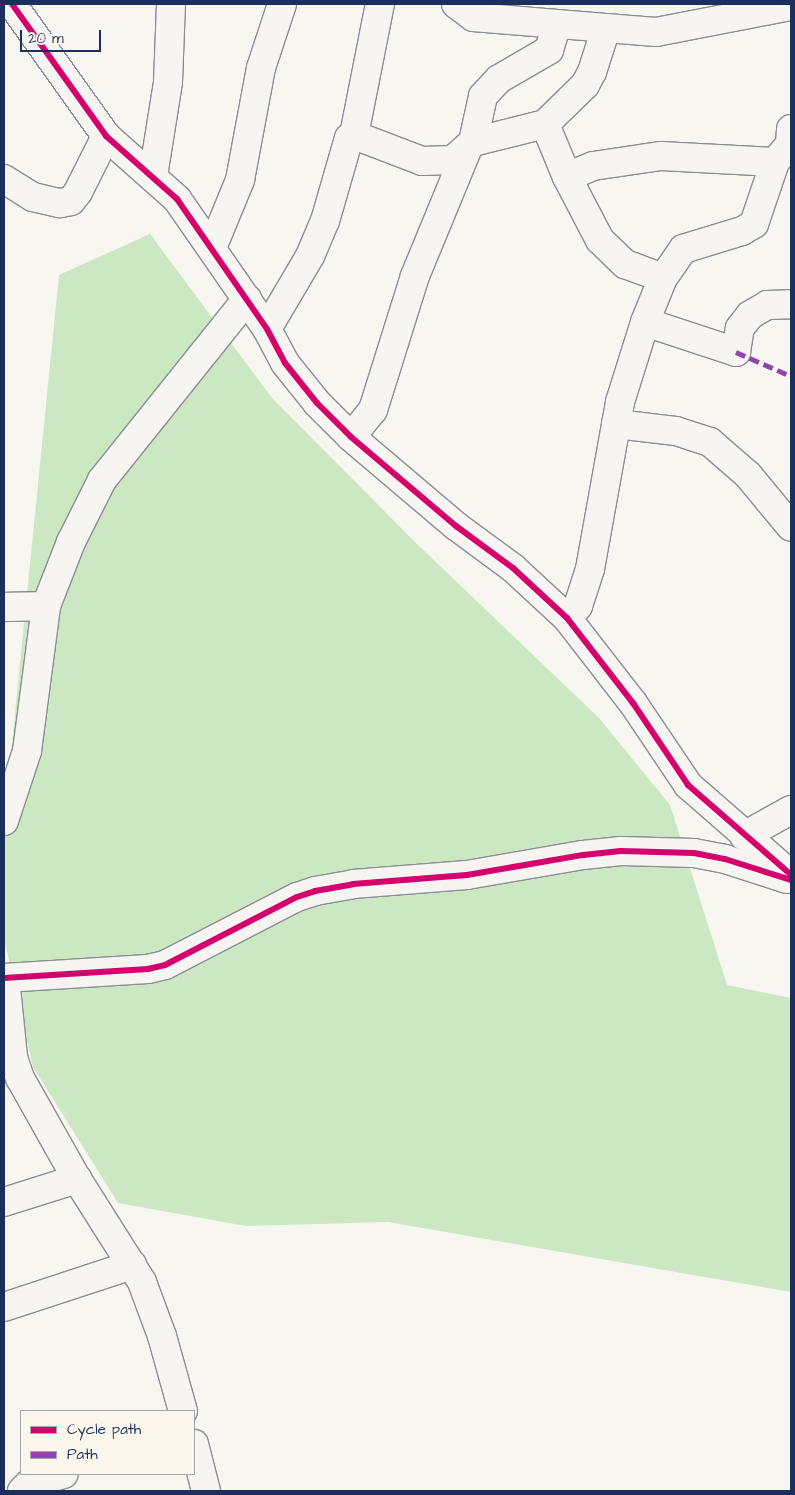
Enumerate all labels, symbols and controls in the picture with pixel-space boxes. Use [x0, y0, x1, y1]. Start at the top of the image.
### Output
scale bar [22, 20, 104, 52]
text: 20 m [28, 28, 64, 49]
legend [20, 1410, 195, 1475]
text: Cycle path [67, 1419, 141, 1440]
text: Path [67, 1444, 98, 1465]

